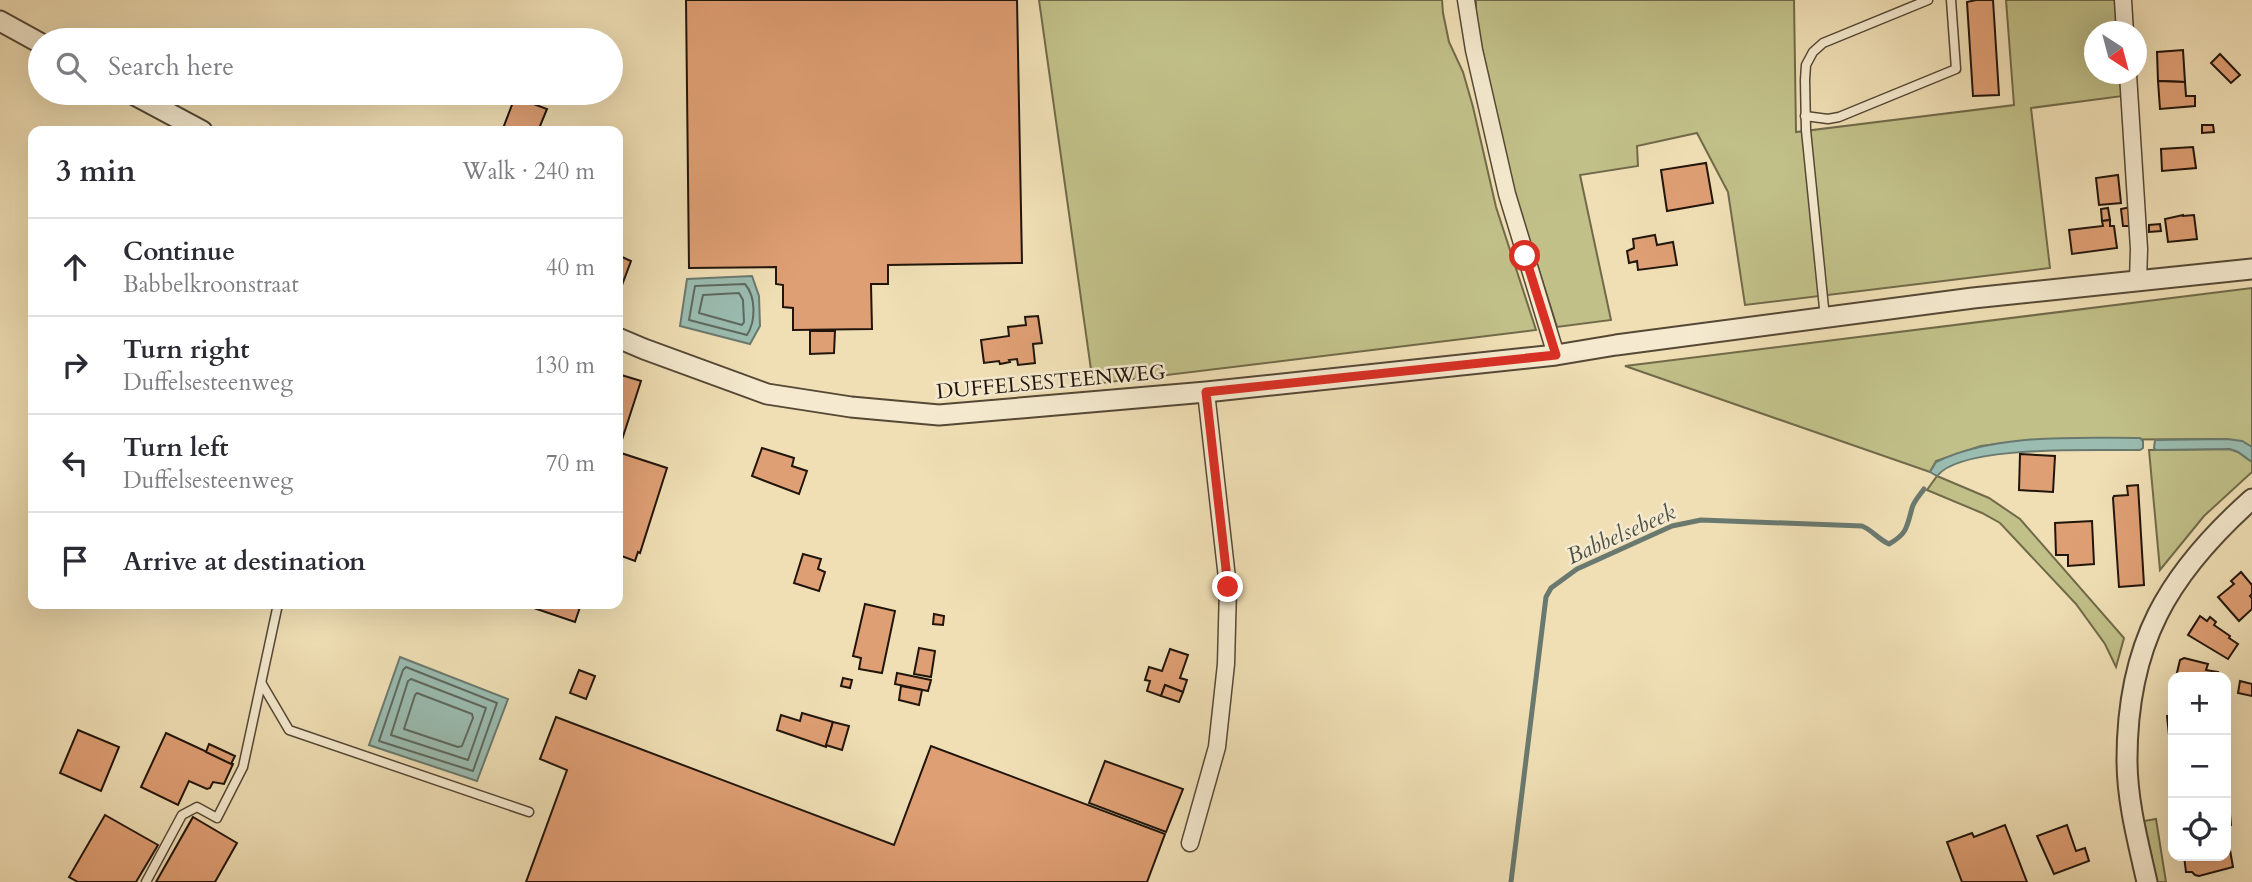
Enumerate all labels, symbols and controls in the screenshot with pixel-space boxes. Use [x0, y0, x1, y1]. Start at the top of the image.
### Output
north arrow [2084, 21, 2147, 84]
search box [28, 28, 623, 105]
icon: search [52, 48, 90, 86]
text: Search here [108, 49, 234, 84]
text: 3 min [56, 151, 136, 192]
text: Walk · 240 m [462, 156, 595, 187]
text: Continue [123, 234, 235, 269]
route start [1509, 240, 1540, 271]
icon: ahead [56, 248, 94, 286]
text: 40 m [546, 252, 595, 283]
text: Babbelkroonstraat [123, 269, 299, 300]
text: Turn right [123, 332, 250, 367]
icon: right [56, 346, 94, 384]
text: 130 m [534, 350, 595, 381]
street label: DUFFELSESTEENWEG [935, 358, 1167, 406]
text: Duffelsesteenweg [123, 367, 293, 398]
text: Turn left [123, 430, 228, 465]
icon: left [56, 444, 94, 482]
text: 70 m [546, 448, 595, 479]
text: Duffelsesteenweg [123, 465, 293, 496]
water label: Babbelsebeek [1562, 496, 1681, 572]
icon: arrive [56, 542, 94, 580]
text: Arrive at destination [123, 544, 366, 579]
route end [1212, 571, 1243, 602]
map controls [2168, 672, 2231, 861]
button: + [2168, 672, 2231, 735]
button: − [2168, 735, 2231, 798]
button: locate [2168, 798, 2231, 861]

